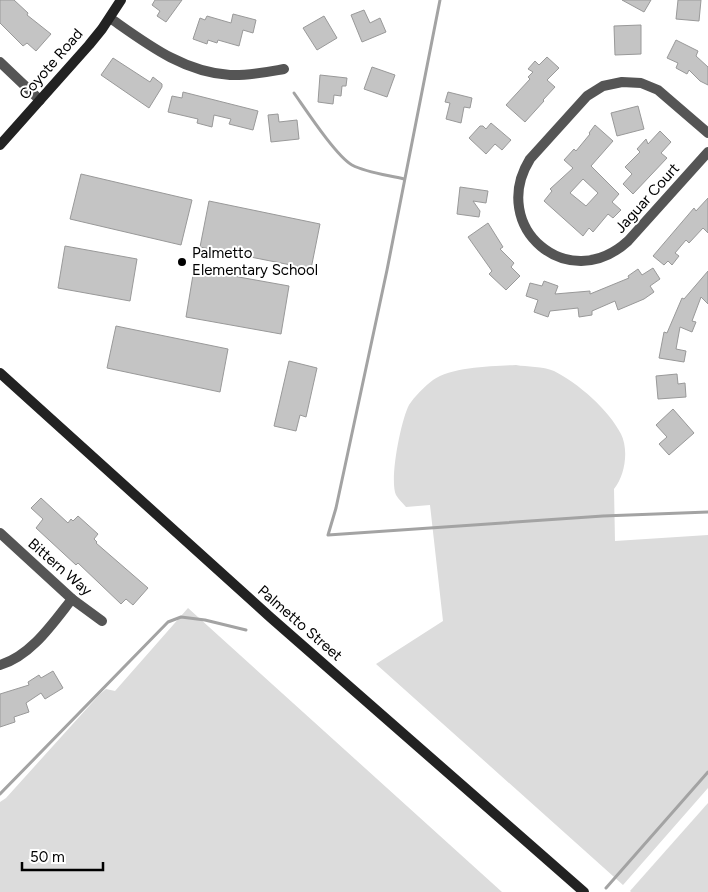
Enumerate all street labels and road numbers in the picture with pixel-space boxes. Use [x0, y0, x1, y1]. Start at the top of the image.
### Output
street label: Coyote Road [15, 25, 87, 103]
street label: Jaguar Court [611, 159, 683, 237]
street label: Bittern Way [24, 534, 96, 600]
street label: Palmetto Street [254, 581, 346, 665]

